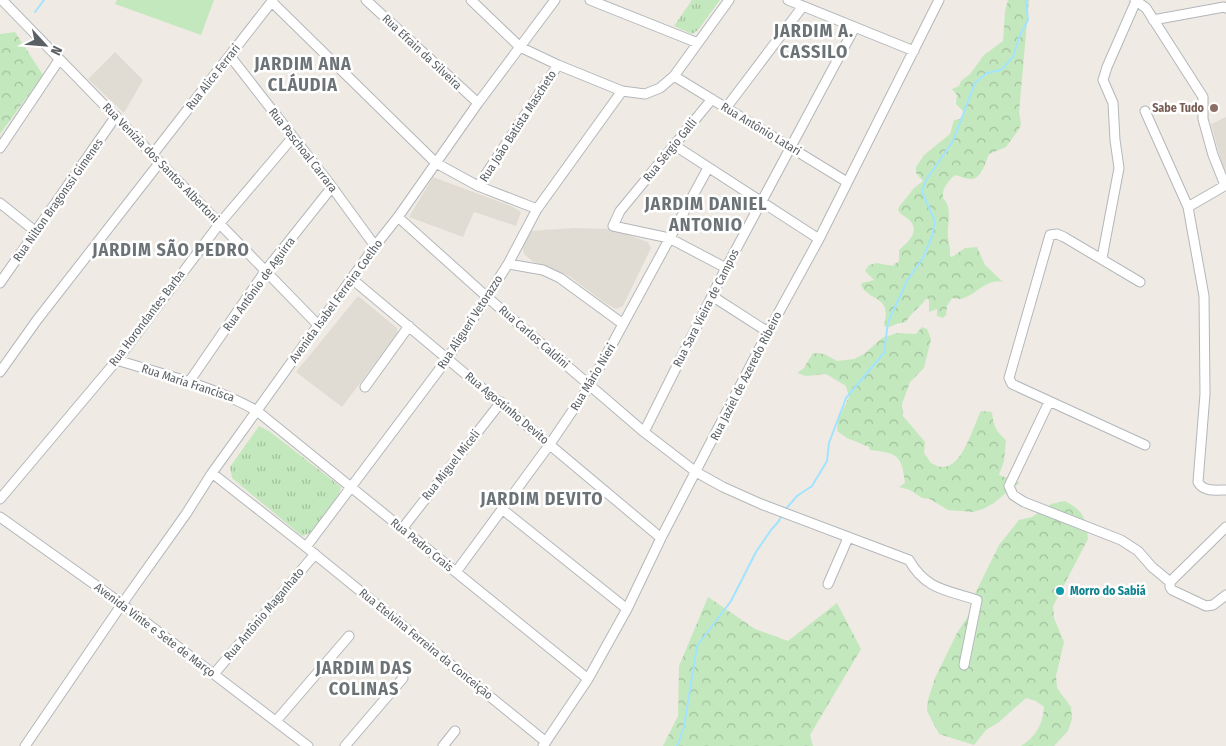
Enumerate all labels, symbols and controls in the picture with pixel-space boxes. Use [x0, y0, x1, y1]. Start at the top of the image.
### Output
street label: Rua Efrain da Silveira [379, 12, 465, 93]
north arrow [20, 20, 70, 70]
district label: JARDIM A. CASSILO [773, 20, 854, 63]
street label: Rua Alice Ferrari [183, 41, 243, 113]
text: N [47, 43, 66, 58]
district label: JARDIM ANA CLÁUDIA [253, 53, 352, 96]
street label: Rua João Batista Mascheto [477, 68, 559, 184]
street label: Rua Venízia dos Santos Albertoni [100, 100, 222, 226]
street label: Rua Antônio Latari [719, 100, 803, 158]
place label: Sabe Tudo [1152, 101, 1205, 115]
marker: Sabe Tudo [1208, 102, 1220, 114]
street label: Rua Paschoal Carrara [266, 105, 340, 195]
street label: Rua Sérgio Galli [640, 116, 700, 184]
street label: Rua Nilton Bragonssi Gimenes [10, 136, 106, 264]
district label: JARDIM DANIEL ANTONIO [643, 193, 768, 236]
street label: Rua Antônio de Aguirra [220, 234, 298, 334]
street label: Avenida Isabel Ferreira Coelho [287, 237, 385, 365]
district label: JARDIM SÃO PEDRO [91, 239, 250, 261]
street label: Rua Sara Vieira de Campos [670, 247, 742, 369]
street label: Rua Horondantes Barba [106, 267, 188, 369]
street label: Rua Aligueri Vetorazzo [434, 272, 506, 372]
street label: Rua Carlos Caldini [496, 303, 572, 371]
street label: Rua Jaziel de Azeredo Ribeiro [707, 309, 785, 443]
street label: Rua Mário Nieri [567, 341, 619, 413]
street label: Rua Maria Francisca [140, 361, 236, 405]
street label: Rua Agostinho Devito [462, 369, 552, 447]
street label: Rua Miguel Miceli [419, 427, 483, 503]
district label: JARDIM DEVITO [479, 488, 604, 510]
street label: Rua Pedro Crais [388, 515, 456, 575]
street label: Rua Antônio Maganhato [221, 565, 307, 663]
street label: Avenida Vinte e Sete de Março [92, 580, 218, 680]
place label: Morro do Sabiá [1070, 584, 1146, 598]
marker: Morro do Sabiá [1054, 585, 1066, 597]
street label: Rua Etelvina Ferreira da Conceição [356, 586, 496, 702]
district label: JARDIM DAS COLINAS [314, 657, 413, 700]

